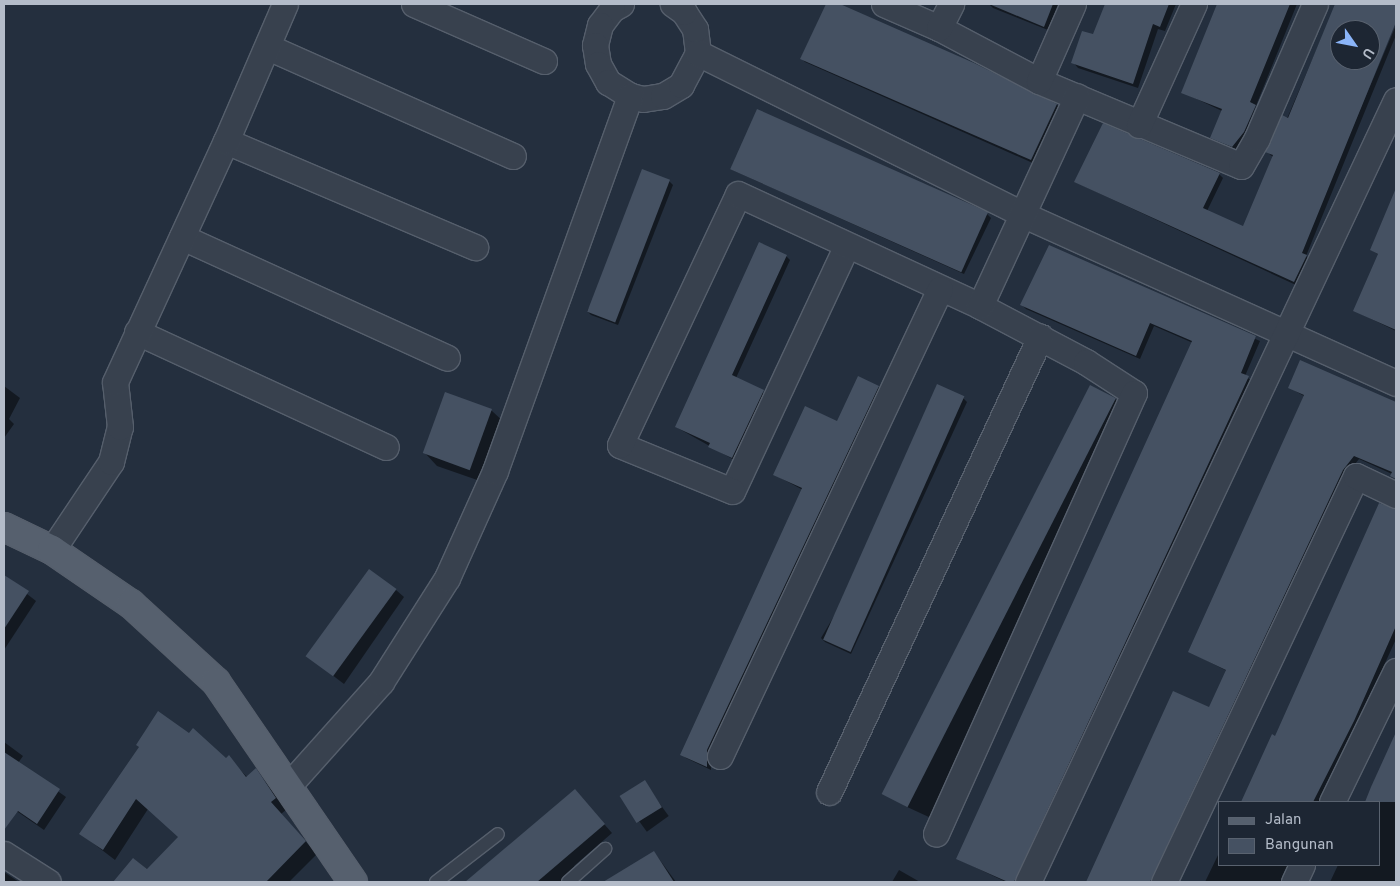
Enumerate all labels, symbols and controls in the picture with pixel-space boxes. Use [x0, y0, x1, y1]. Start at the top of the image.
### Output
north arrow [1330, 20, 1380, 70]
text: U [1357, 44, 1377, 62]
legend [1218, 801, 1380, 866]
text: Jalan [1265, 811, 1302, 830]
text: Bangunan [1265, 836, 1334, 855]

